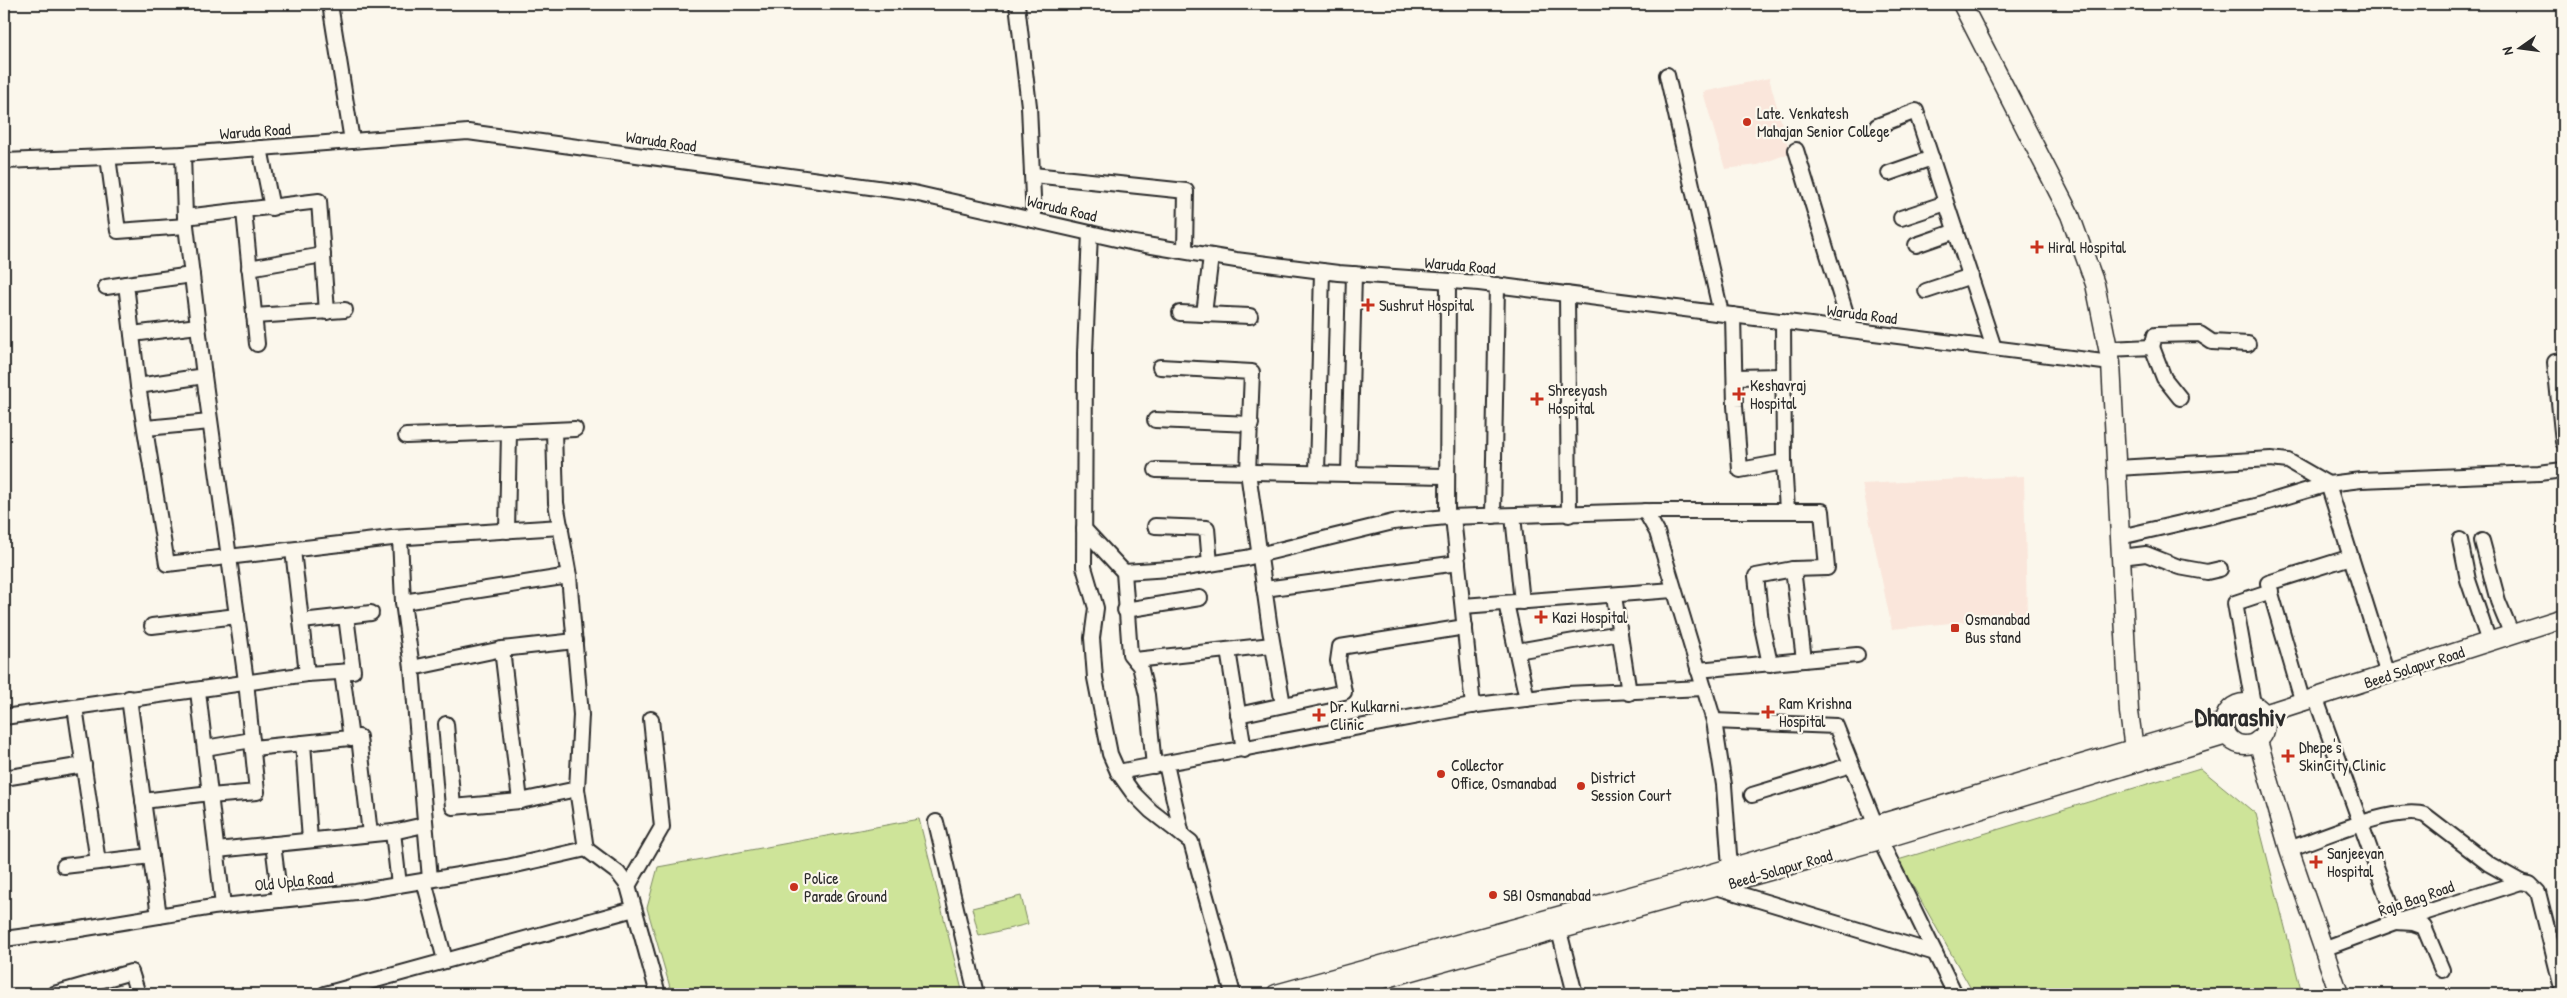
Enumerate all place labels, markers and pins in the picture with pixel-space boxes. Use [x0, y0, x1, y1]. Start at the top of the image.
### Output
place label: Late. Venkatesh Mahajan Senior College [1757, 102, 1890, 142]
marker: Late. Venkatesh Mahajan Senior College [1741, 116, 1753, 128]
place label: Hiral Hospital [2048, 236, 2127, 258]
marker: Hiral Hospital [2030, 240, 2044, 254]
place label: Sushrut Hospital [1379, 294, 1475, 316]
marker: Sushrut Hospital [1361, 298, 1375, 312]
place label: Keshavraj Hospital [1750, 374, 1806, 414]
place label: Shreeyash Hospital [1548, 379, 1607, 419]
marker: Keshavraj Hospital [1732, 387, 1746, 401]
marker: Shreeyash Hospital [1530, 392, 1544, 406]
place label: Kazi Hospital [1552, 606, 1628, 628]
place label: Osmanabad Bus stand [1965, 608, 2030, 648]
marker: Kazi Hospital [1534, 610, 1548, 624]
marker: Osmanabad Bus stand [1949, 622, 1961, 634]
place label: Ram Krishna Hospital [1779, 692, 1852, 732]
place label: Dr. Kulkarni Clinic [1330, 695, 1400, 735]
marker: Ram Krishna Hospital [1761, 705, 1775, 719]
marker: Dr. Kulkarni Clinic [1312, 708, 1326, 722]
place label: Dhepe's SkinCity Clinic [2299, 736, 2387, 776]
marker: Dhepe's SkinCity Clinic [2281, 749, 2295, 763]
place label: Collector Office, Osmanabad [1451, 754, 1556, 794]
place label: District Session Court [1591, 766, 1672, 806]
marker: Collector Office, Osmanabad [1435, 768, 1447, 780]
marker: District Session Court [1575, 780, 1587, 792]
place label: Sanjeevan Hospital [2327, 842, 2384, 882]
marker: Sanjeevan Hospital [2309, 855, 2323, 869]
place label: Police Parade Ground [804, 867, 887, 907]
marker: Police Parade Ground [788, 881, 800, 893]
place label: SBI Osmanabad [1503, 884, 1591, 906]
marker: SBI Osmanabad [1487, 889, 1499, 901]

